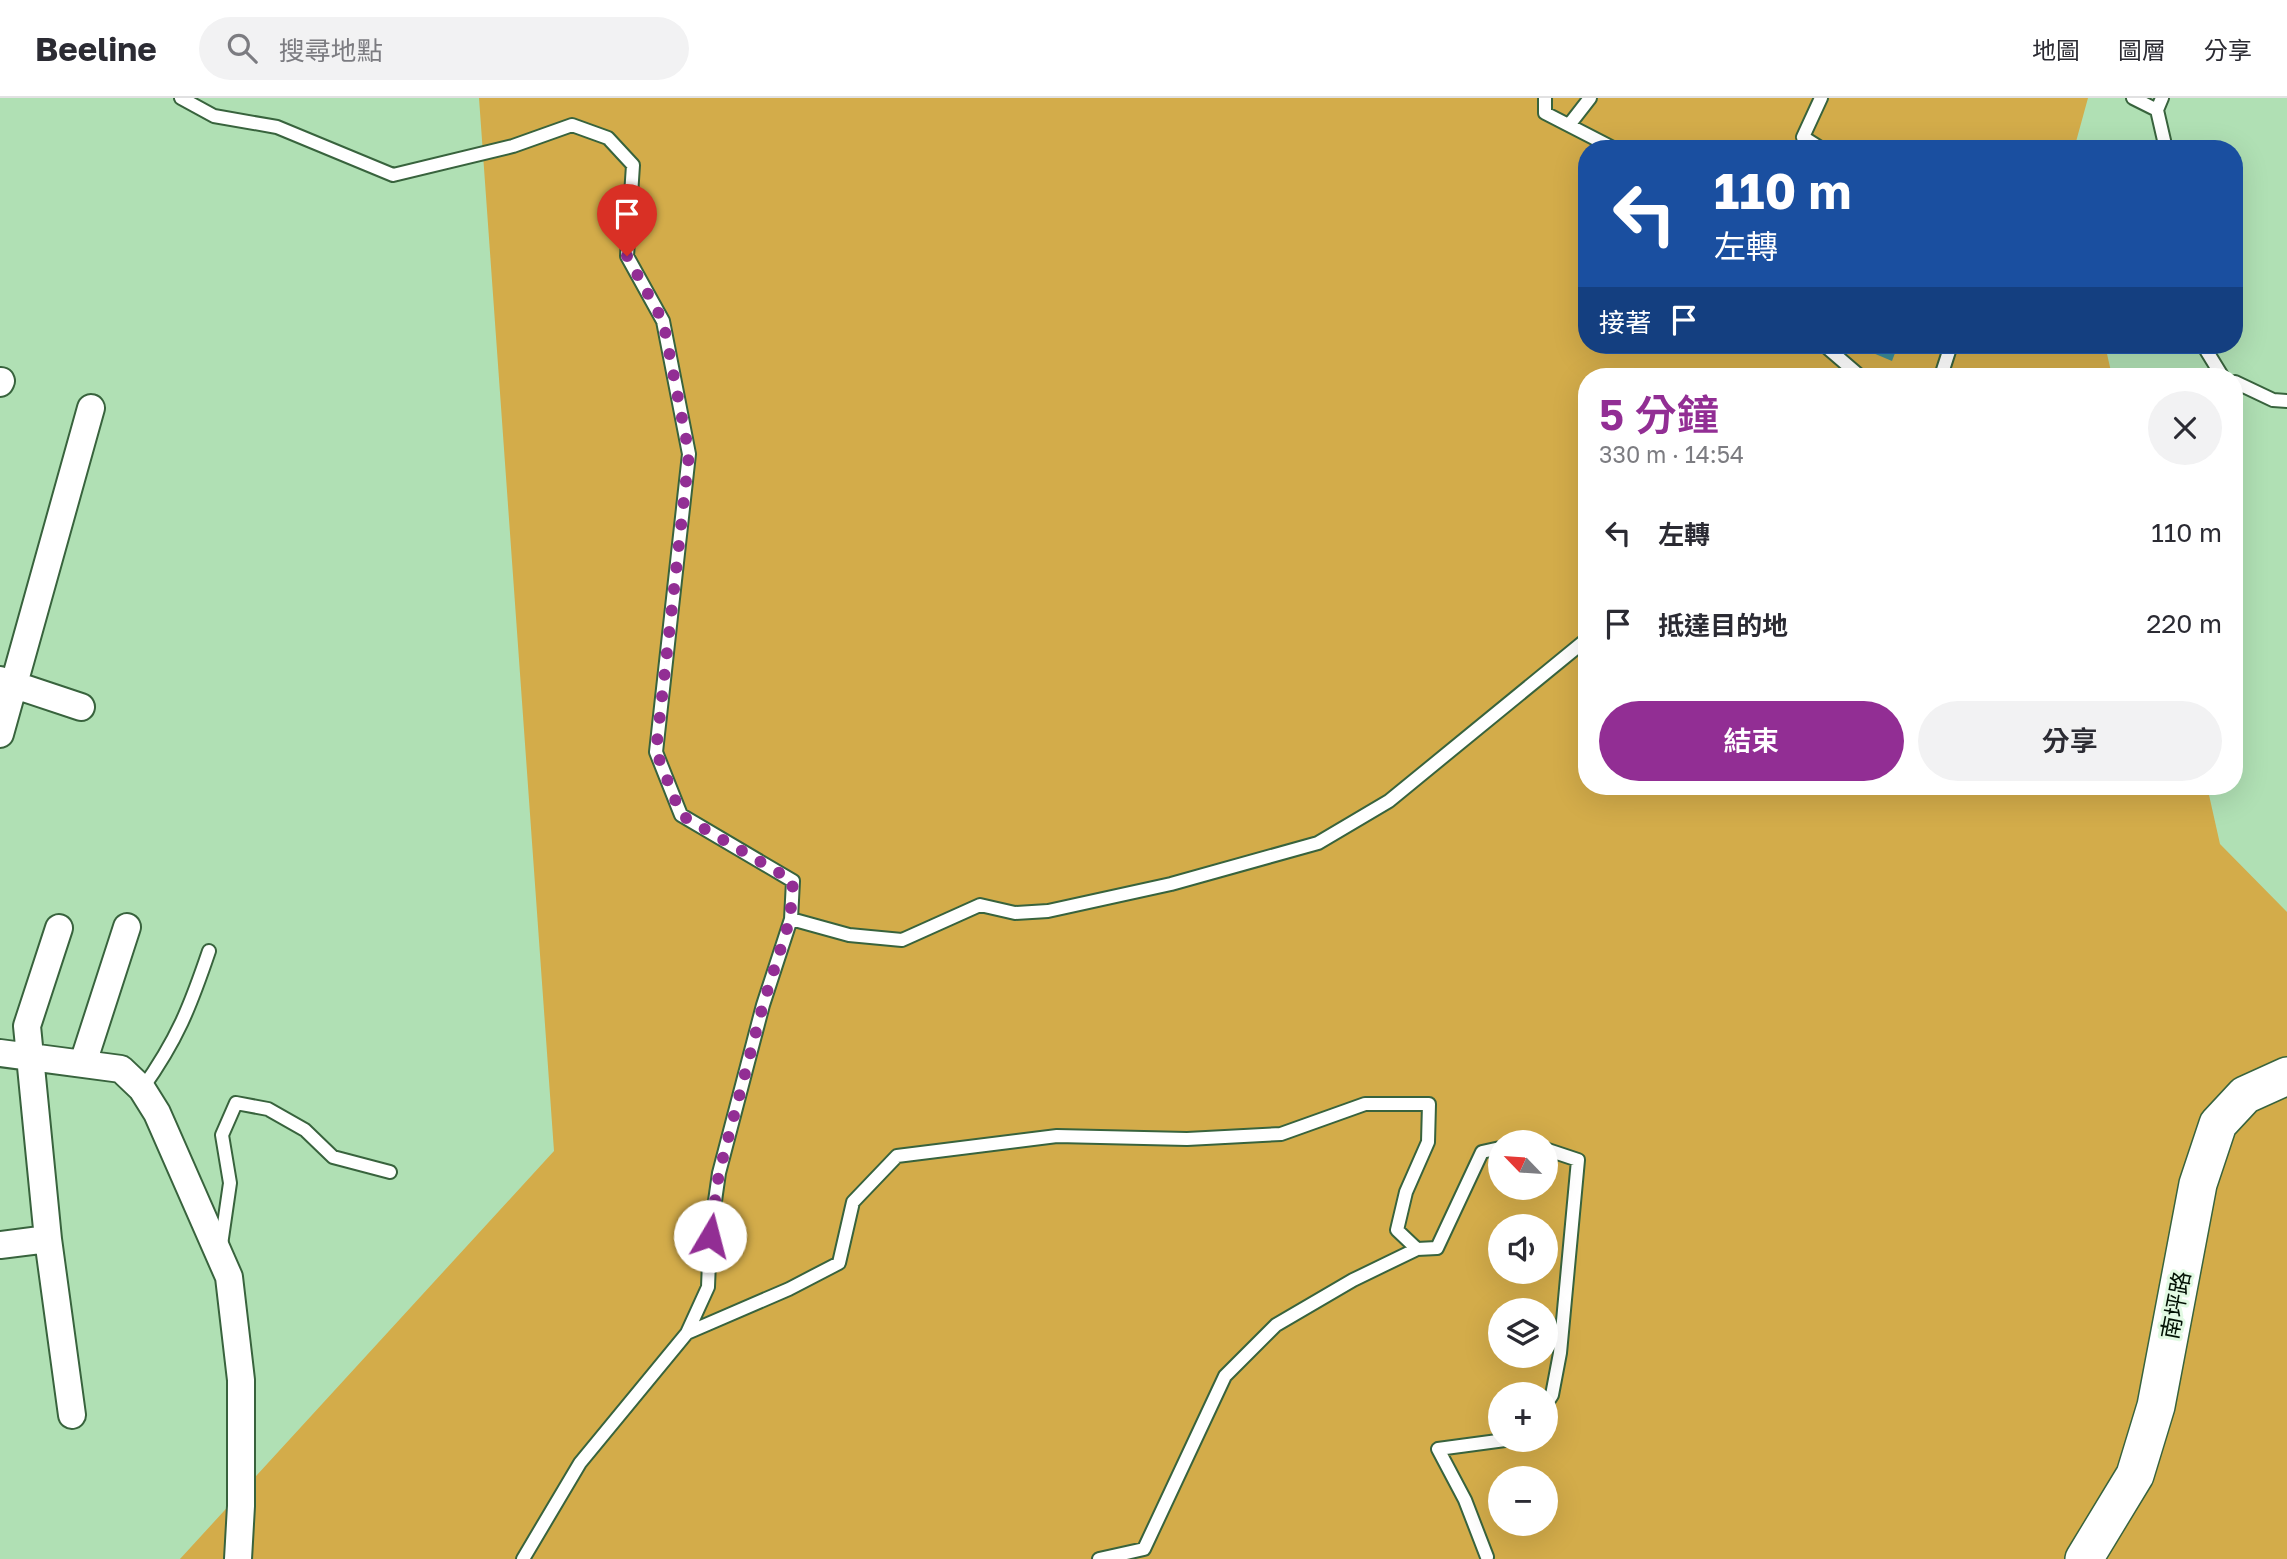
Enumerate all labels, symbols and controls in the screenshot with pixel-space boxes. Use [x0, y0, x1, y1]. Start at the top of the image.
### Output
search box [199, 17, 689, 80]
text: Beeline [35, 29, 157, 68]
icon: search [223, 29, 261, 67]
text: 搜尋地點 [279, 35, 383, 66]
text: 地圖 [2032, 35, 2080, 64]
text: 圖層 [2118, 35, 2166, 64]
text: 分享 [2204, 35, 2252, 64]
text: 110 m [1714, 161, 1851, 220]
icon: left [1599, 168, 1690, 259]
pin [597, 184, 657, 256]
icon: arrive [608, 195, 646, 233]
text: 左轉 [1714, 227, 1778, 265]
icon: arrive [1665, 301, 1703, 339]
text: 接著 [1599, 307, 1651, 338]
text: 5 分鐘 [1599, 389, 1719, 439]
button: close [2148, 391, 2222, 465]
text: 330 m · 14:54 [1599, 440, 1744, 468]
icon: left [1599, 514, 1637, 552]
text: 110 m [2151, 517, 2222, 548]
text: 左轉 [1658, 519, 1710, 550]
icon: arrive [1599, 605, 1637, 643]
text: 220 m [2146, 608, 2222, 639]
text: 抵達目的地 [1658, 610, 1788, 641]
button: 結束 [1599, 701, 1904, 781]
button: 分享 [1918, 701, 2222, 781]
north arrow [1488, 1130, 1558, 1200]
map controls [1488, 1130, 1558, 1536]
position arrow [673, 1199, 747, 1273]
button: sound [1488, 1214, 1558, 1284]
street label: 南坪路 [2155, 1268, 2195, 1342]
button: layers [1488, 1298, 1558, 1368]
button: + [1488, 1382, 1558, 1452]
button: − [1488, 1466, 1558, 1536]

